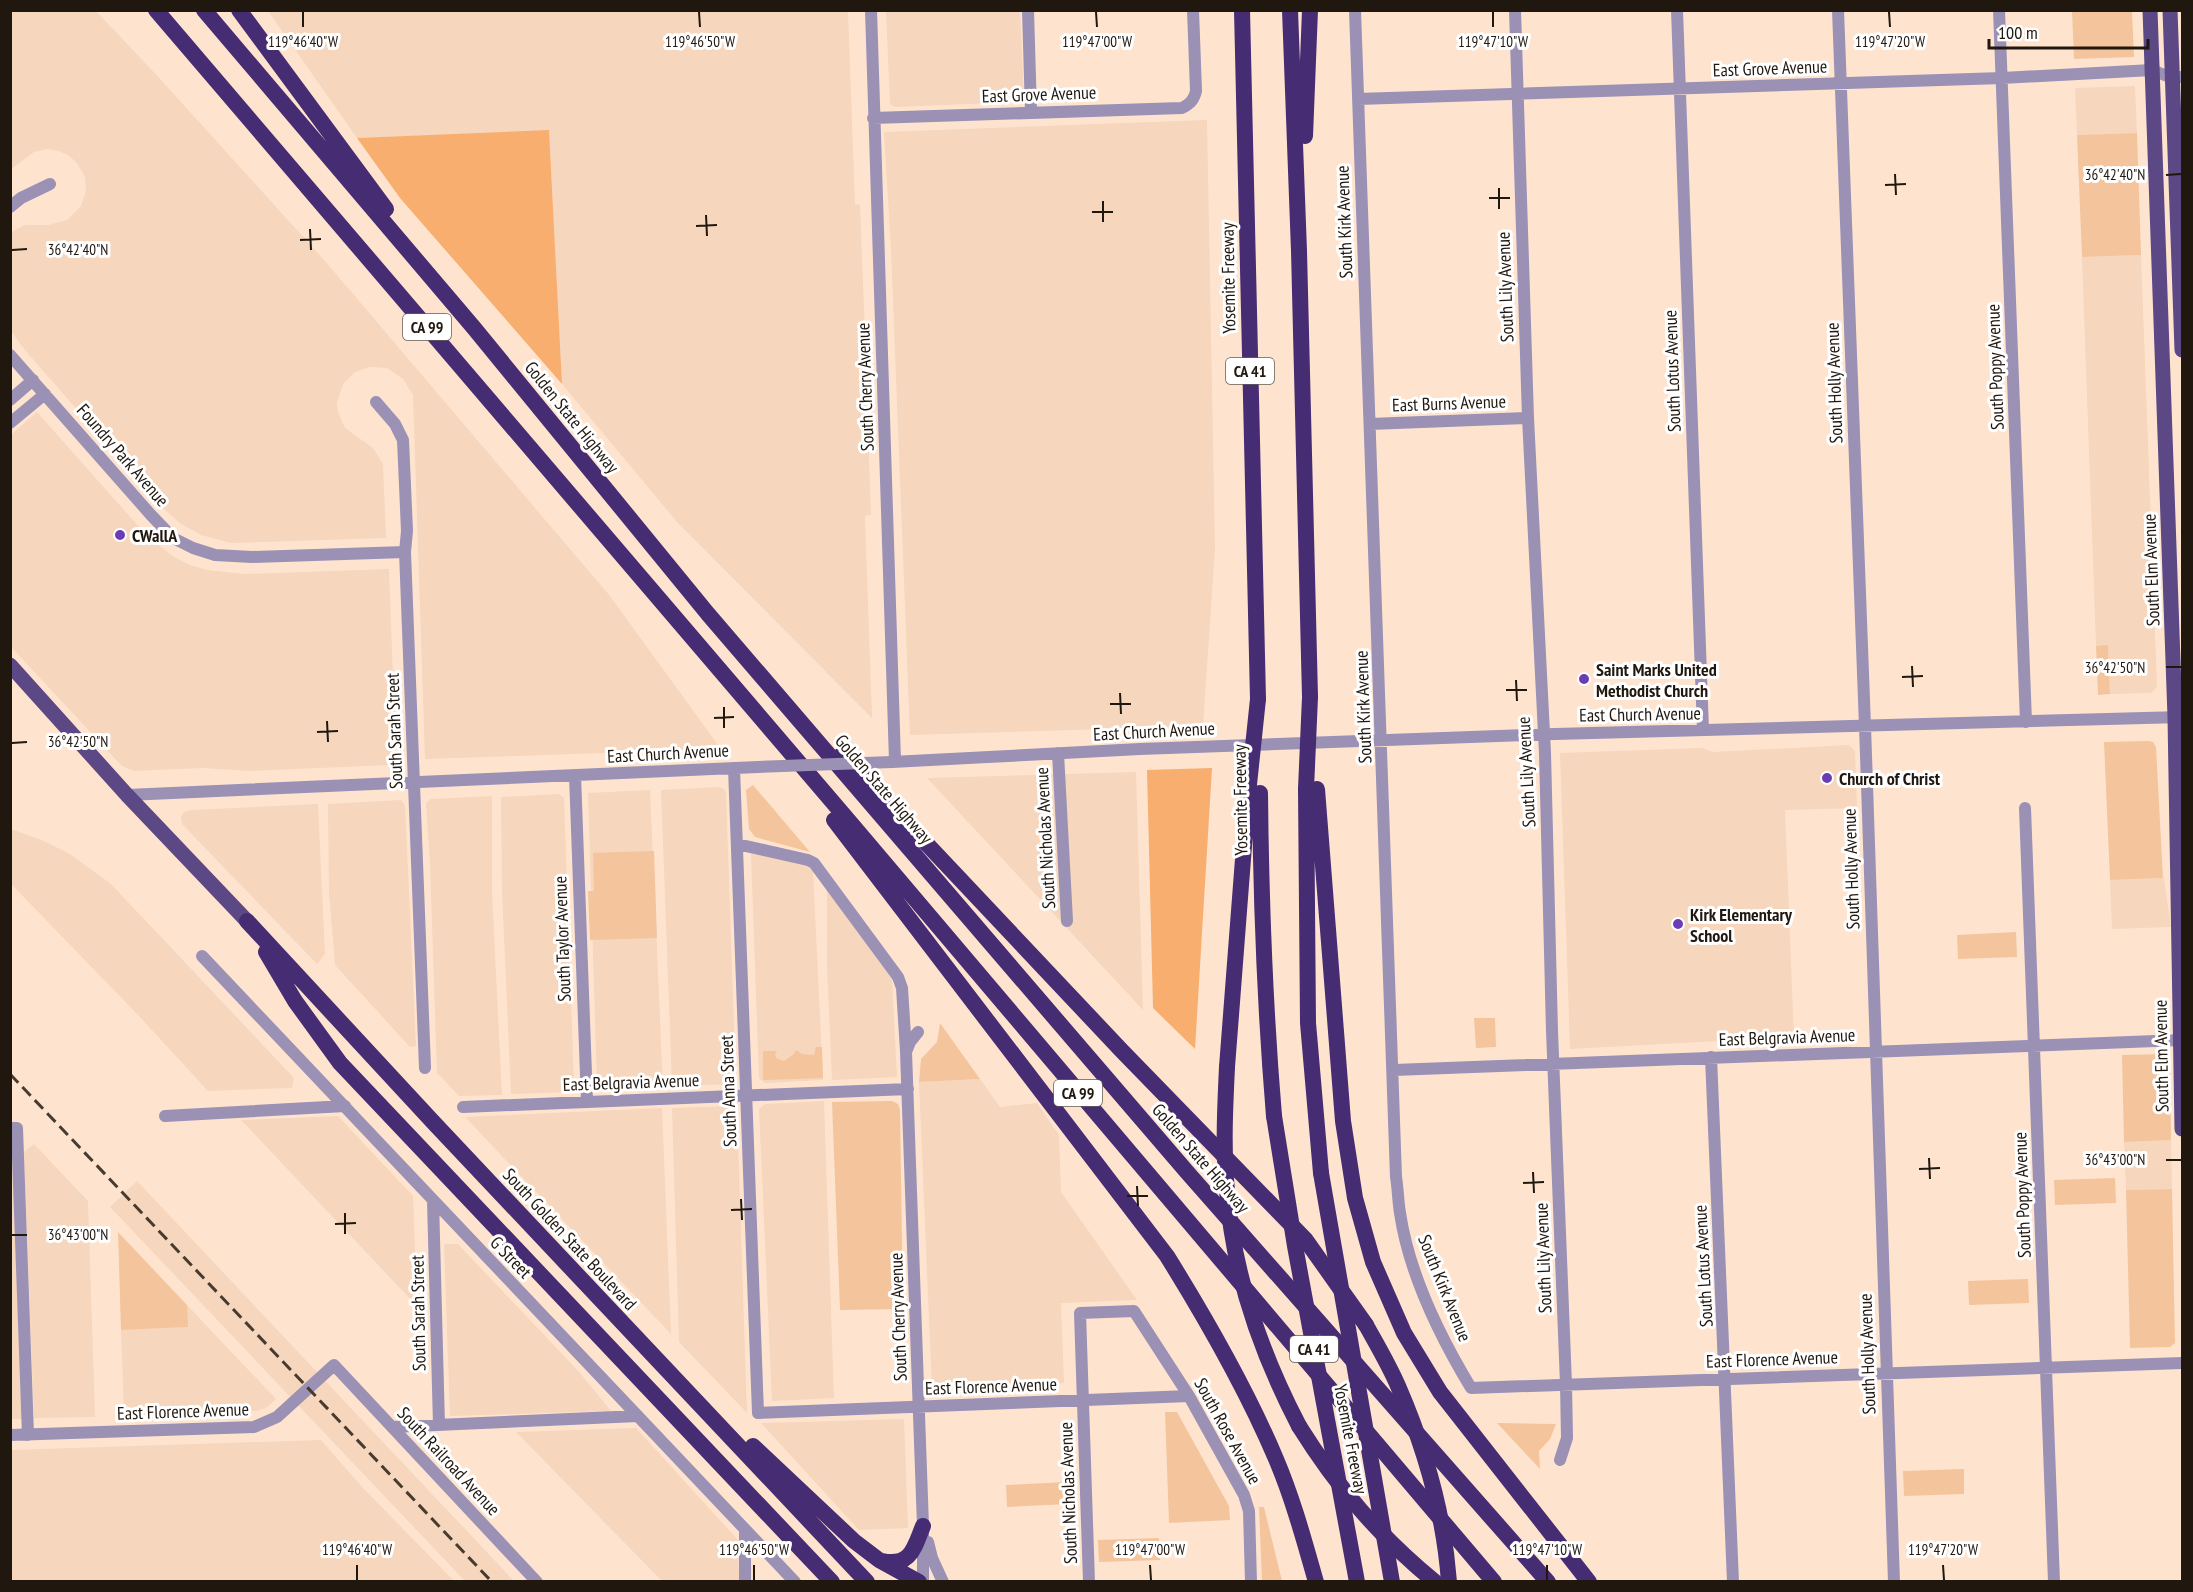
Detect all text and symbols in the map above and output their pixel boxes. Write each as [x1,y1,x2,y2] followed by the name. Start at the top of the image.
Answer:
[1989,12,2148,50] scale bar
[1998,21,2038,44] text: 100 m
[268,32,338,51] text: 119°46'40"W
[665,32,735,51] text: 119°46'50"W
[1062,32,1132,51] text: 119°47'00"W
[1458,32,1528,51] text: 119°47'10"W
[1855,32,1925,51] text: 119°47'20"W
[1712,55,1828,81] street label: East Grove Avenue
[981,81,1097,107] street label: East Grove Avenue
[1331,165,1357,279] street label: South Kirk Avenue
[2085,165,2145,184] text: 36°42'40"N
[1216,222,1240,334] street label: Yosemite Freeway
[1492,231,1518,343] street label: South Lily Avenue
[48,240,108,259] text: 36°42'40"N
[1981,304,2009,430] street label: South Poppy Avenue
[1658,310,1686,432] street label: South Lotus Avenue
[403,314,451,340] road number: CA 99
[851,322,879,452] street label: South Cherry Avenue
[1820,322,1848,444] street label: South Holly Avenue
[520,356,624,478] street label: Golden State Highway
[1226,358,1274,384] road number: CA 41
[1392,390,1506,416] street label: East Burns Avenue
[72,399,174,511] street label: Foundry Park Avenue
[2138,513,2164,627] street label: South Elm Avenue
[132,524,178,547] place label: CWallA
[113,528,127,542] marker: CWallA
[1350,650,1376,764] street label: South Kirk Avenue
[1596,658,1717,702] place label: Saint Marks United Methodist Church
[2085,658,2145,677] text: 36°42'50"N
[1577,672,1591,686] marker: Saint Marks United Methodist Church
[380,673,408,789] street label: South Sarah Street
[1579,701,1701,727] street label: East Church Avenue
[1093,716,1215,746] street label: East Church Avenue
[1512,716,1540,828] street label: South Lily Avenue
[830,730,938,849] street label: Golden State Highway
[48,732,108,751] text: 36°42'50"N
[607,738,729,768] street label: East Church Avenue
[1228,744,1252,856] street label: Yosemite Freeway
[1030,766,1060,910] street label: South Nicholas Avenue
[1839,767,1941,790] place label: Church of Christ
[1820,771,1834,785] marker: Church of Christ
[1837,808,1865,930] street label: South Holly Avenue
[548,876,576,1002] street label: South Taylor Avenue
[1690,903,1793,947] place label: Kirk Elementary School
[1671,917,1685,931] marker: Kirk Elementary School
[2149,1000,2173,1112] street label: South Elm Avenue
[1718,1023,1856,1051] street label: East Belgravia Avenue
[715,1035,741,1147] street label: South Anna Street
[562,1068,700,1096] street label: East Belgravia Avenue
[1054,1080,1102,1106] road number: CA 99
[1147,1099,1255,1218] street label: Golden State Highway
[2008,1132,2036,1258] street label: South Poppy Avenue
[2085,1150,2145,1169] text: 36°43'00"N
[498,1163,642,1315] street label: South Golden State Boulevard
[1530,1202,1556,1314] street label: South Lily Avenue
[1688,1204,1718,1328] street label: South Lotus Avenue
[48,1225,108,1244] text: 36°43'00"N
[485,1231,537,1283] street label: G Street
[1413,1231,1477,1345] street label: South Kirk Avenue
[884,1252,912,1382] street label: South Cherry Avenue
[405,1255,431,1371] street label: South Sarah Street
[1853,1293,1881,1415] street label: South Holly Avenue
[1290,1336,1338,1362] road number: CA 41
[1706,1345,1838,1373] street label: East Florence Avenue
[925,1372,1057,1400] street label: East Florence Avenue
[1189,1374,1267,1488] street label: South Rose Avenue
[1329,1382,1373,1496] street label: Yosemite Freeway
[117,1397,249,1425] street label: East Florence Avenue
[393,1402,505,1520] street label: South Railroad Avenue
[1054,1422,1082,1564] street label: South Nicholas Avenue
[322,1540,392,1559] text: 119°46'40"W
[719,1540,789,1559] text: 119°46'50"W
[1115,1540,1185,1559] text: 119°47'00"W
[1512,1540,1582,1559] text: 119°47'10"W
[1908,1540,1978,1559] text: 119°47'20"W

